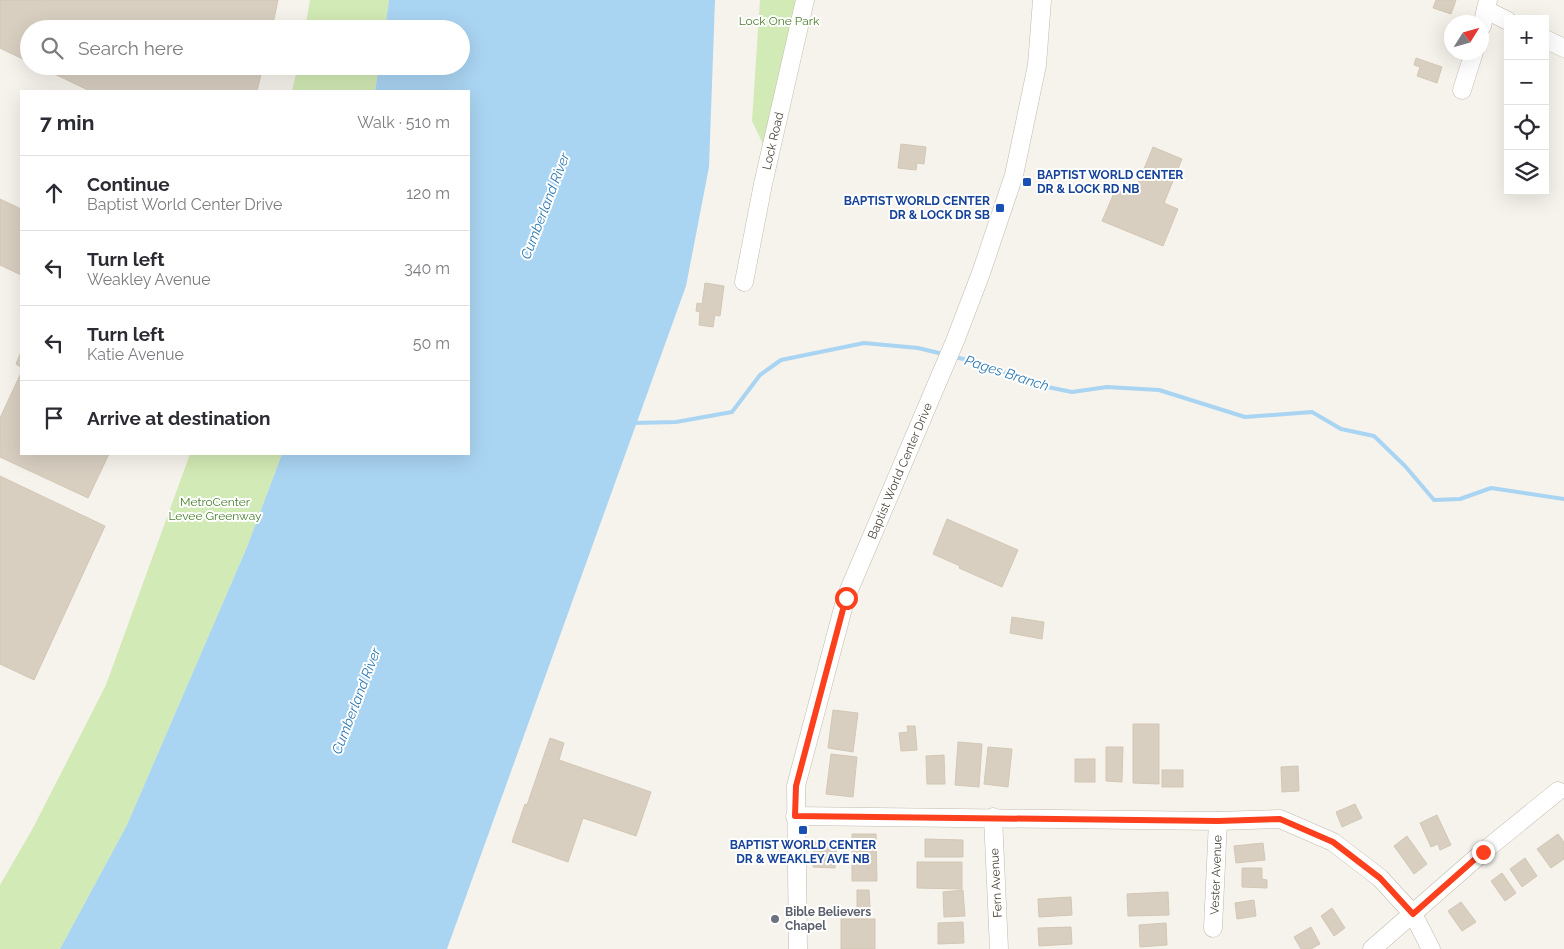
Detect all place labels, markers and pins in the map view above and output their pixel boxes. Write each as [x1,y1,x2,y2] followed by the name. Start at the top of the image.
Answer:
[1037,168,1183,196] place label: BAPTIST WORLD CENTER DR & LOCK RD NB
[1021,176,1033,188] marker: BAPTIST WORLD CENTER DR & LOCK RD NB
[844,194,990,222] place label: BAPTIST WORLD CENTER DR & LOCK DR SB
[994,202,1006,214] marker: BAPTIST WORLD CENTER DR & LOCK DR SB
[797,824,809,836] marker: BAPTIST WORLD CENTER DR & WEAKLEY AVE NB
[730,838,876,866] place label: BAPTIST WORLD CENTER DR & WEAKLEY AVE NB
[785,905,871,933] place label: Bible Believers Chapel
[769,913,781,925] marker: Bible Believers Chapel

